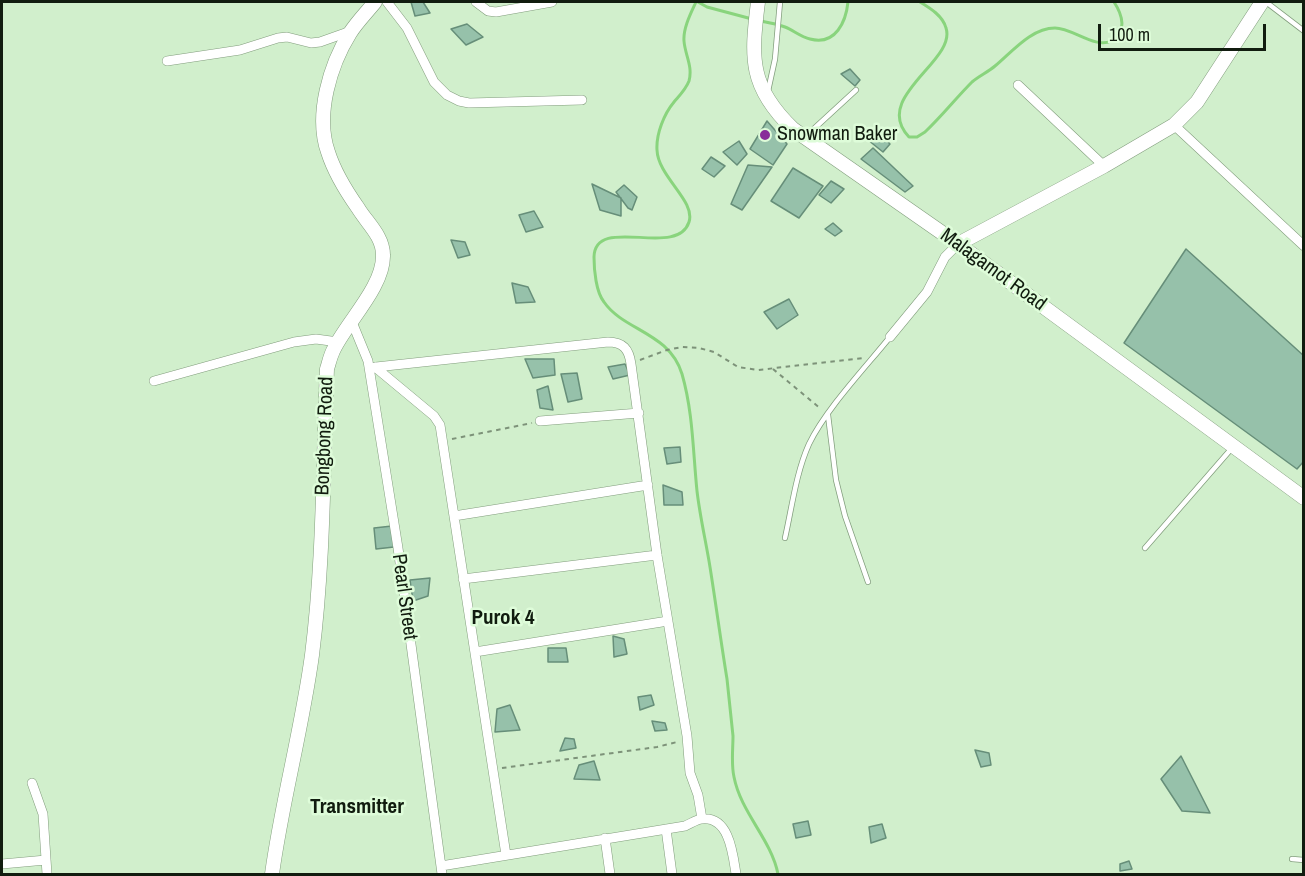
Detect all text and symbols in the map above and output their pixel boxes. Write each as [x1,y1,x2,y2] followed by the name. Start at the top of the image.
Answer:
[1101,12,1269,50] scale bar
[1109,22,1150,47] text: 100 m
[777,123,897,147] place label: Snowman Baker
[758,128,772,142] marker: Snowman Baker
[935,224,1051,316] street label: Malagamot Road
[311,376,339,496] street label: Bongbong Road
[386,552,422,642] street label: Pearl Street
[471,605,535,631] district label: Purok 4
[310,794,404,820] district label: Transmitter

